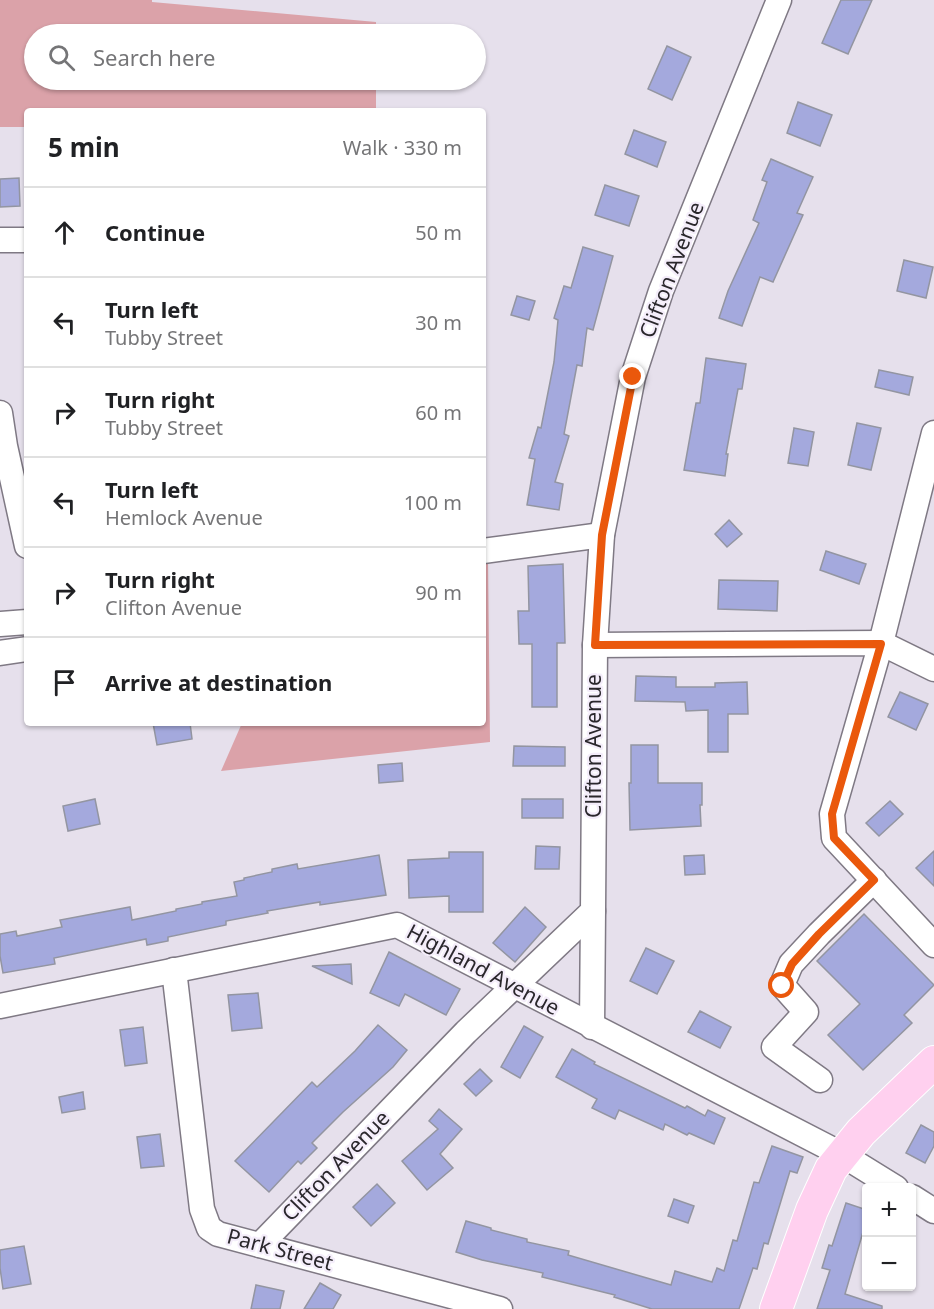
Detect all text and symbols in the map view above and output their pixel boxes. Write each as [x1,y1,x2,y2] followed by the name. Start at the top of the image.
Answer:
[24,24,486,90] search box
[45,41,78,74] icon: search
[93,42,215,72] text: Search here
[48,129,120,165] text: 5 min
[343,134,462,161] text: Walk · 330 m
[632,198,710,342] street label: Clifton Avenue
[48,216,81,249] icon: ahead
[105,217,205,247] text: Continue
[415,219,462,246] text: 50 m
[105,294,199,324] text: Turn left
[48,306,81,339] icon: left
[415,309,462,336] text: 30 m
[105,324,223,351] text: Tubby Street
[619,363,645,389] route end
[105,384,215,414] text: Turn right
[48,396,81,429] icon: right
[415,399,462,426] text: 60 m
[105,414,223,441] text: Tubby Street
[105,474,199,504] text: Turn left
[48,486,81,519] icon: left
[404,489,462,516] text: 100 m
[105,504,263,531] text: Hemlock Avenue
[105,564,215,594] text: Turn right
[48,576,81,609] icon: right
[415,579,462,606] text: 90 m
[105,594,242,621] text: Clifton Avenue
[48,666,81,699] icon: arrive
[105,667,332,697] text: Arrive at destination
[579,674,607,818] street label: Clifton Avenue
[402,917,565,1021] street label: Highland Avenue
[768,972,794,998] route start
[275,1104,395,1227] street label: Clifton Avenue
[862,1183,916,1291] map controls
[862,1183,916,1237] button: +
[224,1221,337,1277] street label: Park Street
[862,1237,916,1291] button: −

